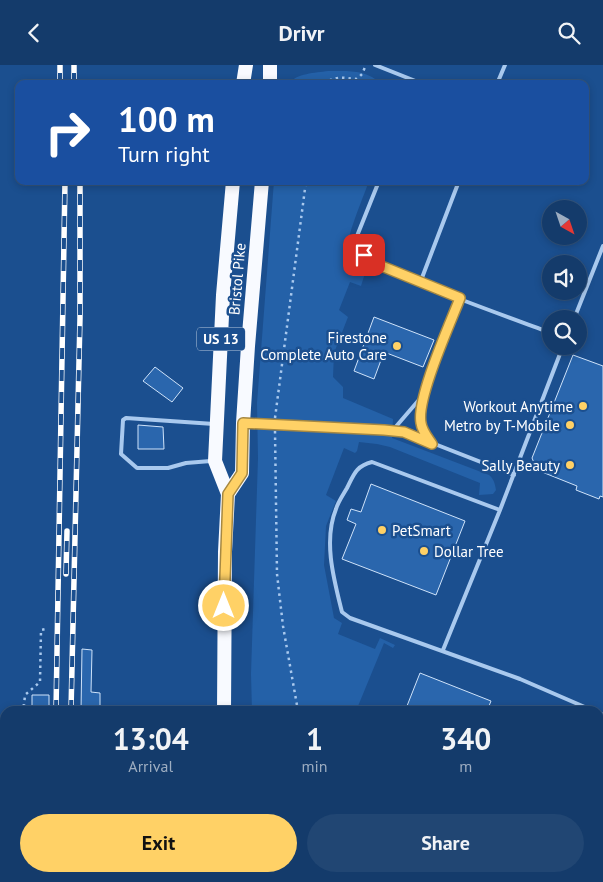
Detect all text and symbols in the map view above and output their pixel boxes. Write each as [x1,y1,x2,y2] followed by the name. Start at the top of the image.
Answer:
[20,19,48,47] icon: back
[278,19,325,47] text: Drivr
[555,19,583,47] icon: search
[118,96,215,142] text: 100 m
[35,100,100,165] icon: right
[118,140,210,168] text: Turn right
[542,200,588,245] north arrow
[542,200,587,355] map controls
[343,234,385,276] pin
[350,241,378,269] icon: arrive
[224,242,250,316] street label: Bristol Pike
[542,255,587,300] button: sound
[542,310,587,355] button: search
[197,327,245,351] road number: US 13
[260,328,387,364] place label: Firestone Complete Auto Care
[391,340,403,352] marker: Firestone Complete Auto Care
[463,397,573,416] place label: Workout Anytime
[577,400,589,412] marker: Workout Anytime
[444,416,560,435] place label: Metro by T-Mobile
[564,419,576,431] marker: Metro by T-Mobile
[481,456,560,475] place label: Sally Beauty
[564,459,576,471] marker: Sally Beauty
[392,521,451,540] place label: PetSmart
[376,524,388,536] marker: PetSmart
[434,542,504,561] place label: Dollar Tree
[418,545,430,557] marker: Dollar Tree
[197,579,249,631] position arrow
[113,719,189,758] text: 13:04
[306,719,323,758] text: 1
[440,719,491,758] text: 340
[128,756,173,776] text: Arrival
[302,756,328,776] text: min
[459,756,472,776] text: m
[20,814,297,872] button: Exit
[307,814,584,872] button: Share

